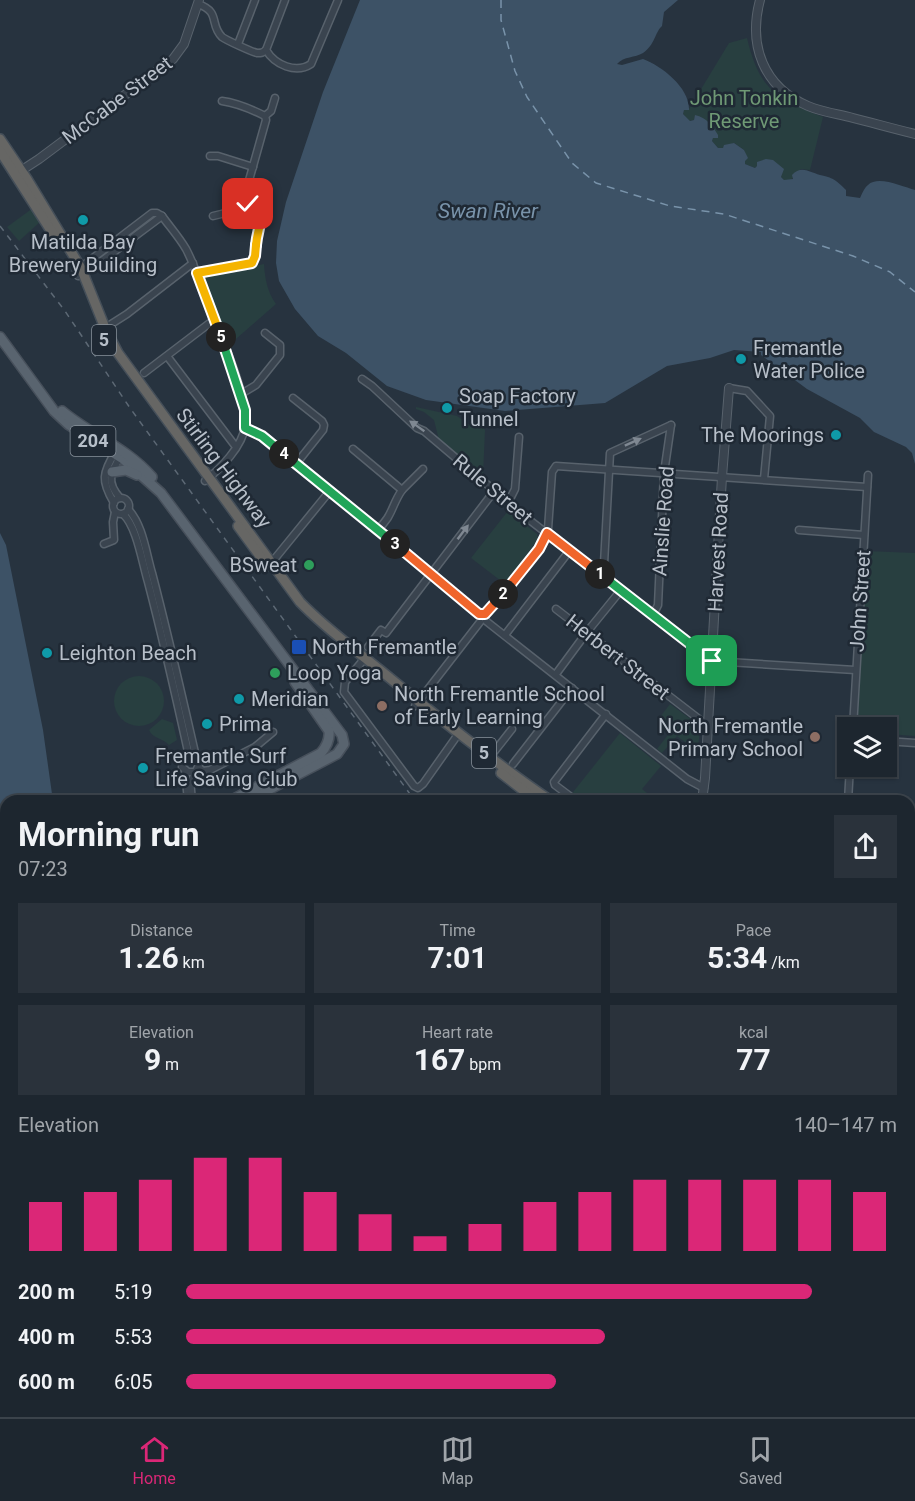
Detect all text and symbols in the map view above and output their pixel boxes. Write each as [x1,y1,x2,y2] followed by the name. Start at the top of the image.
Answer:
[57,51,177,149] street label: McCabe Street
[690,86,798,133] park label: John Tonkin Reserve
[222,178,273,229] pin
[231,187,264,220] icon: check
[438,199,539,223] water label: Swan River
[76,213,90,227] marker: Matilda Bay Brewery Building
[9,230,157,277] place label: Matilda Bay Brewery Building
[206,322,236,352] pin: 5
[92,325,116,355] road number: 5
[216,327,226,346] text: 5
[753,336,865,383] place label: Fremantle Water Police
[734,352,748,366] marker: Fremantle Water Police
[459,384,576,431] place label: Soap Factory Tunnel
[440,401,454,415] marker: Soap Factory Tunnel
[171,403,277,533] street label: Stirling Highway
[409,420,425,432] one-way arrow
[701,423,824,447] place label: The Moorings
[70,426,116,456] road number: 204
[829,428,843,442] marker: The Moorings
[625,438,642,447] one-way arrow
[269,439,299,469] pin: 4
[279,444,289,463] text: 4
[448,449,538,529] street label: Rule Street
[647,465,679,577] street label: Ainslie Road
[703,491,733,613] street label: Harvest Road
[456,524,469,540] one-way arrow
[380,529,410,559] pin: 3
[390,534,400,553] text: 3
[844,549,876,653] street label: John Street
[230,553,297,577] place label: BSweat
[302,558,316,572] marker: BSweat
[585,559,615,589] pin: 1
[595,564,605,583] text: 1
[488,579,518,609] pin: 2
[498,584,508,603] text: 2
[561,609,675,705] street label: Herbert Street
[312,635,457,659] place label: North Fremantle
[686,635,737,686] pin
[290,638,308,656] marker: North Fremantle
[59,641,197,665] place label: Leighton Beach
[695,644,728,677] icon: arrive
[40,646,54,660] marker: Leighton Beach
[287,661,382,685] place label: Loop Yoga
[268,666,282,680] marker: Loop Yoga
[394,682,605,729] place label: North Fremantle School of Early Learning
[251,687,329,711] place label: Meridian
[232,692,246,706] marker: Meridian
[375,699,389,713] marker: North Fremantle School of Early Learning
[219,712,272,736] place label: Prima
[658,714,803,761] place label: North Fremantle Primary School
[200,717,214,731] marker: Prima
[837,717,897,777] map controls
[837,717,897,777] button: layers
[808,730,822,744] marker: North Fremantle Primary School
[472,738,496,768] road number: 5
[155,744,297,791] place label: Fremantle Surf Life Saving Club
[136,761,150,775] marker: Fremantle Surf Life Saving Club
[18,815,199,854] text: Morning run
[834,815,897,878] button: share
[18,857,68,881] text: 07:23
[130,921,193,940] text: Distance
[440,921,475,940] text: Time
[736,921,771,940] text: Pace
[118,940,179,975] text: 1.26
[427,940,488,975] text: 7:01
[707,940,767,975] text: 5:34
[179,953,205,972] text: km
[767,953,800,972] text: /km
[129,1023,194,1042] text: Elevation
[422,1023,493,1042] text: Heart rate
[739,1023,768,1042] text: kcal
[144,1042,161,1077] text: 9
[414,1042,465,1077] text: 167
[736,1042,771,1077] text: 77
[161,1055,179,1074] text: m
[465,1055,501,1074] text: bpm
[18,1113,99,1137] text: Elevation
[794,1113,897,1137] text: 140–147 m
[18,1280,75,1304] text: 200 m
[114,1280,153,1304] text: 5:19
[18,1325,75,1349] text: 400 m
[114,1325,153,1349] text: 5:53
[18,1370,75,1394] text: 600 m
[114,1370,153,1394] text: 6:05
[133,1433,176,1488] tab: Home
[441,1433,474,1488] tab: Map
[739,1433,782,1488] tab: Saved

